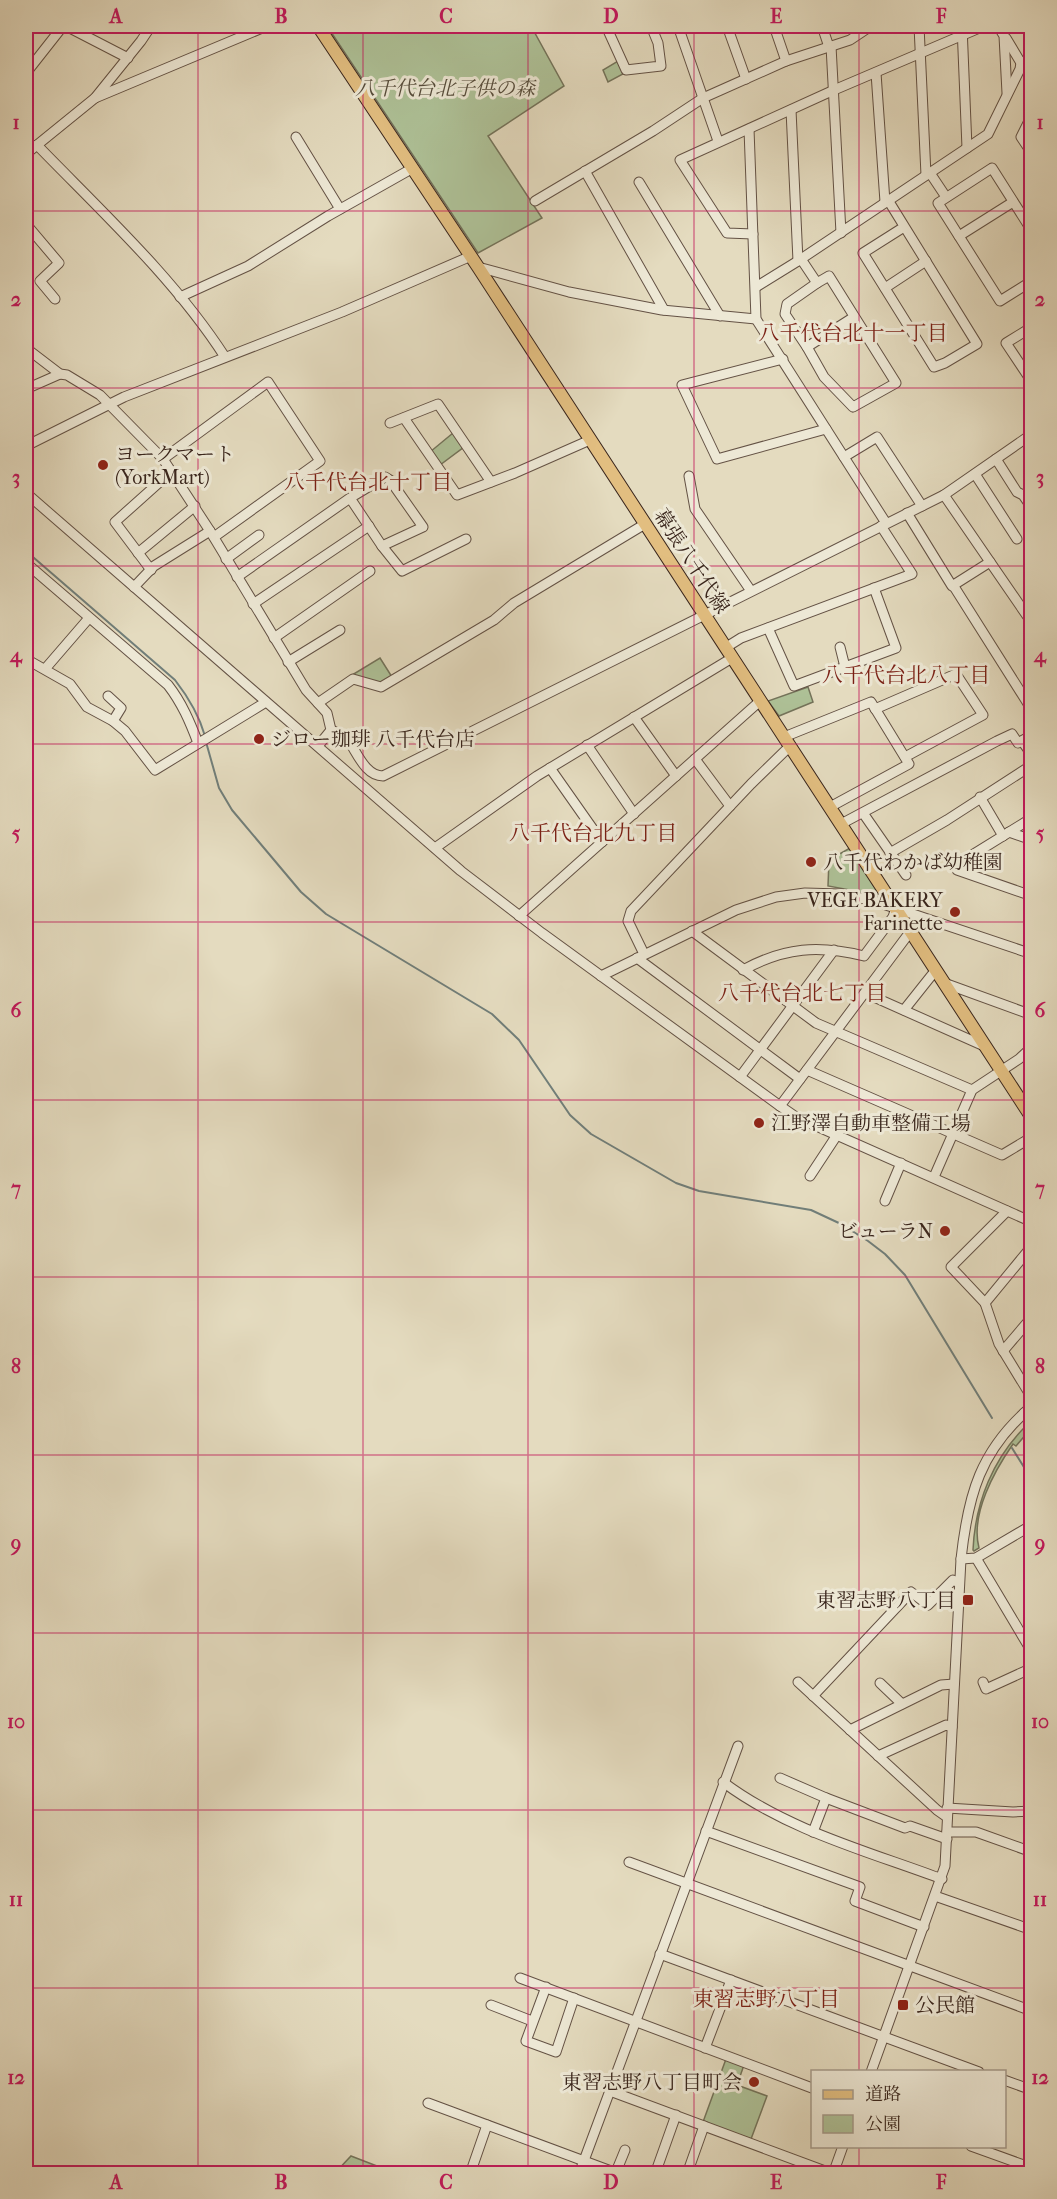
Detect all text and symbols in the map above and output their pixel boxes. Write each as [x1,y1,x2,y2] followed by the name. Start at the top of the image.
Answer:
[108,5,124,28] text: A
[274,5,288,28] text: B
[439,5,453,28] text: C
[603,5,619,28] text: D
[770,5,782,28] text: E
[935,5,947,28] text: F
[355,77,537,100] park label: 八千代台北子供の森
[12,111,20,134] text: 1
[1036,111,1044,134] text: 1
[11,288,21,311] text: 2
[1035,288,1045,311] text: 2
[759,321,948,345] district label: 八千代台北十一丁目
[115,443,235,489] place label: ヨークマート (YorkMart)
[96,458,110,472] marker: ヨークマート (YorkMart)
[12,466,20,489] text: 3
[1036,466,1044,489] text: 3
[284,470,452,494] district label: 八千代台北十丁目
[649,505,734,618] street label: 幕張八千代線
[9,644,23,668] text: 4
[1033,644,1047,668] text: 4
[822,663,990,687] district label: 八千代台北八丁目
[271,728,475,751] place label: ジロー珈琲 八千代台店
[252,732,266,746] marker: ジロー珈琲 八千代台店
[509,821,677,845] district label: 八千代台北九丁目
[12,822,21,845] text: 5
[1036,822,1045,845] text: 5
[823,851,1003,874] place label: 八千代わかば幼稚園
[804,855,818,869] marker: 八千代わかば幼稚園
[806,889,944,935] place label: VEGE BAKERY Farinette
[948,905,962,919] marker: VEGE BAKERY Farinette
[718,981,886,1005] district label: 八千代台北七丁目
[11,999,23,1022] text: 6
[1035,999,1047,1022] text: 6
[771,1112,971,1135] place label: 江野澤自動車整備工場
[752,1116,766,1130] marker: 江野澤自動車整備工場
[10,1177,21,1200] text: 7
[1034,1177,1045,1200] text: 7
[838,1220,933,1243] place label: ビューラN
[938,1224,952,1238] marker: ビューラN
[11,1355,21,1378] text: 8
[1035,1355,1045,1378] text: 8
[10,1533,21,1556] text: 9
[1034,1533,1045,1556] text: 9
[816,1589,956,1612] place label: 東習志野八丁目
[961,1593,975,1607] marker: 東習志野八丁目
[7,1710,25,1733] text: 10
[1031,1710,1049,1733] text: 10
[9,1888,23,1911] text: 11
[1033,1888,1047,1911] text: 11
[693,1987,840,2011] district label: 東習志野八丁目
[915,1994,975,2017] place label: 公民館
[896,1998,910,2012] marker: 公民館
[7,2066,25,2089] text: 12
[1031,2066,1049,2089] text: 12
[811,2070,1006,2148] legend
[562,2071,742,2094] place label: 東習志野八丁目町会
[747,2075,761,2089] marker: 東習志野八丁目町会
[865,2084,901,2105] text: 道路
[865,2114,901,2135] text: 公園
[108,2171,124,2194] text: A
[274,2171,288,2194] text: B
[439,2171,453,2194] text: C
[603,2171,619,2194] text: D
[770,2171,782,2194] text: E
[935,2171,947,2194] text: F

